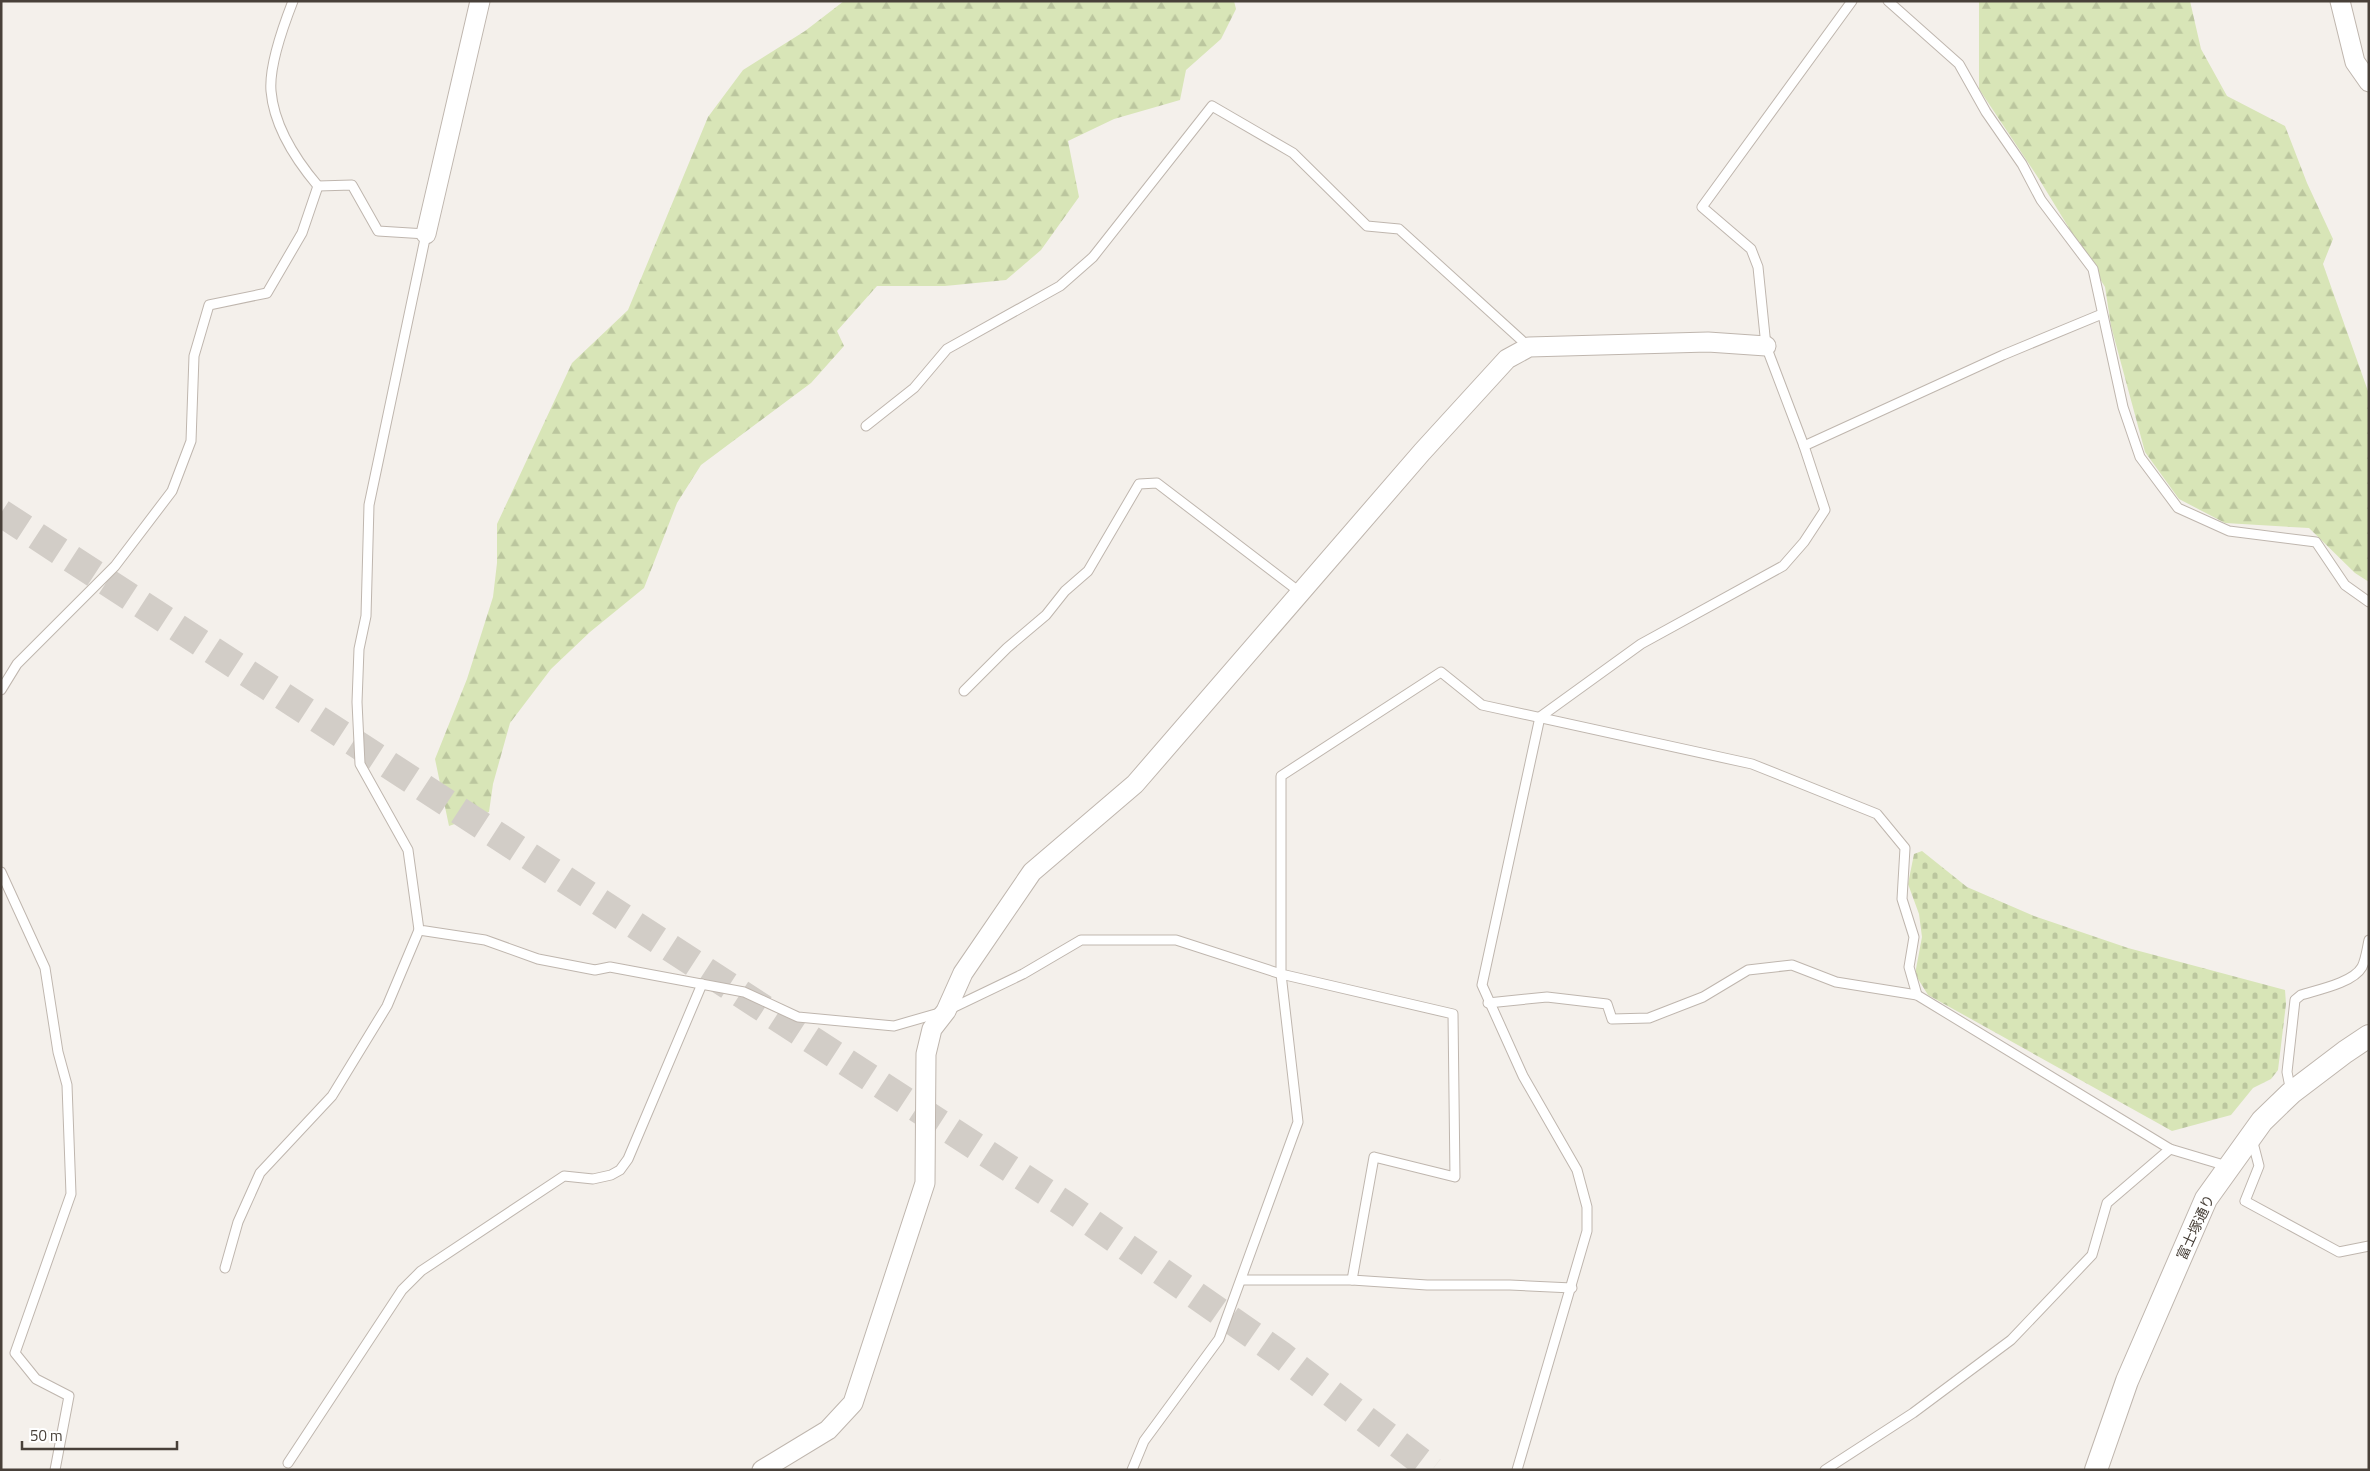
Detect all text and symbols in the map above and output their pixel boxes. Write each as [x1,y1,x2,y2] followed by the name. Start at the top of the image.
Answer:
[2171,1191,2219,1263] street label: 富士塚通り
[22,1418,178,1450] scale bar
[30,1424,63,1447] text: 50 m

